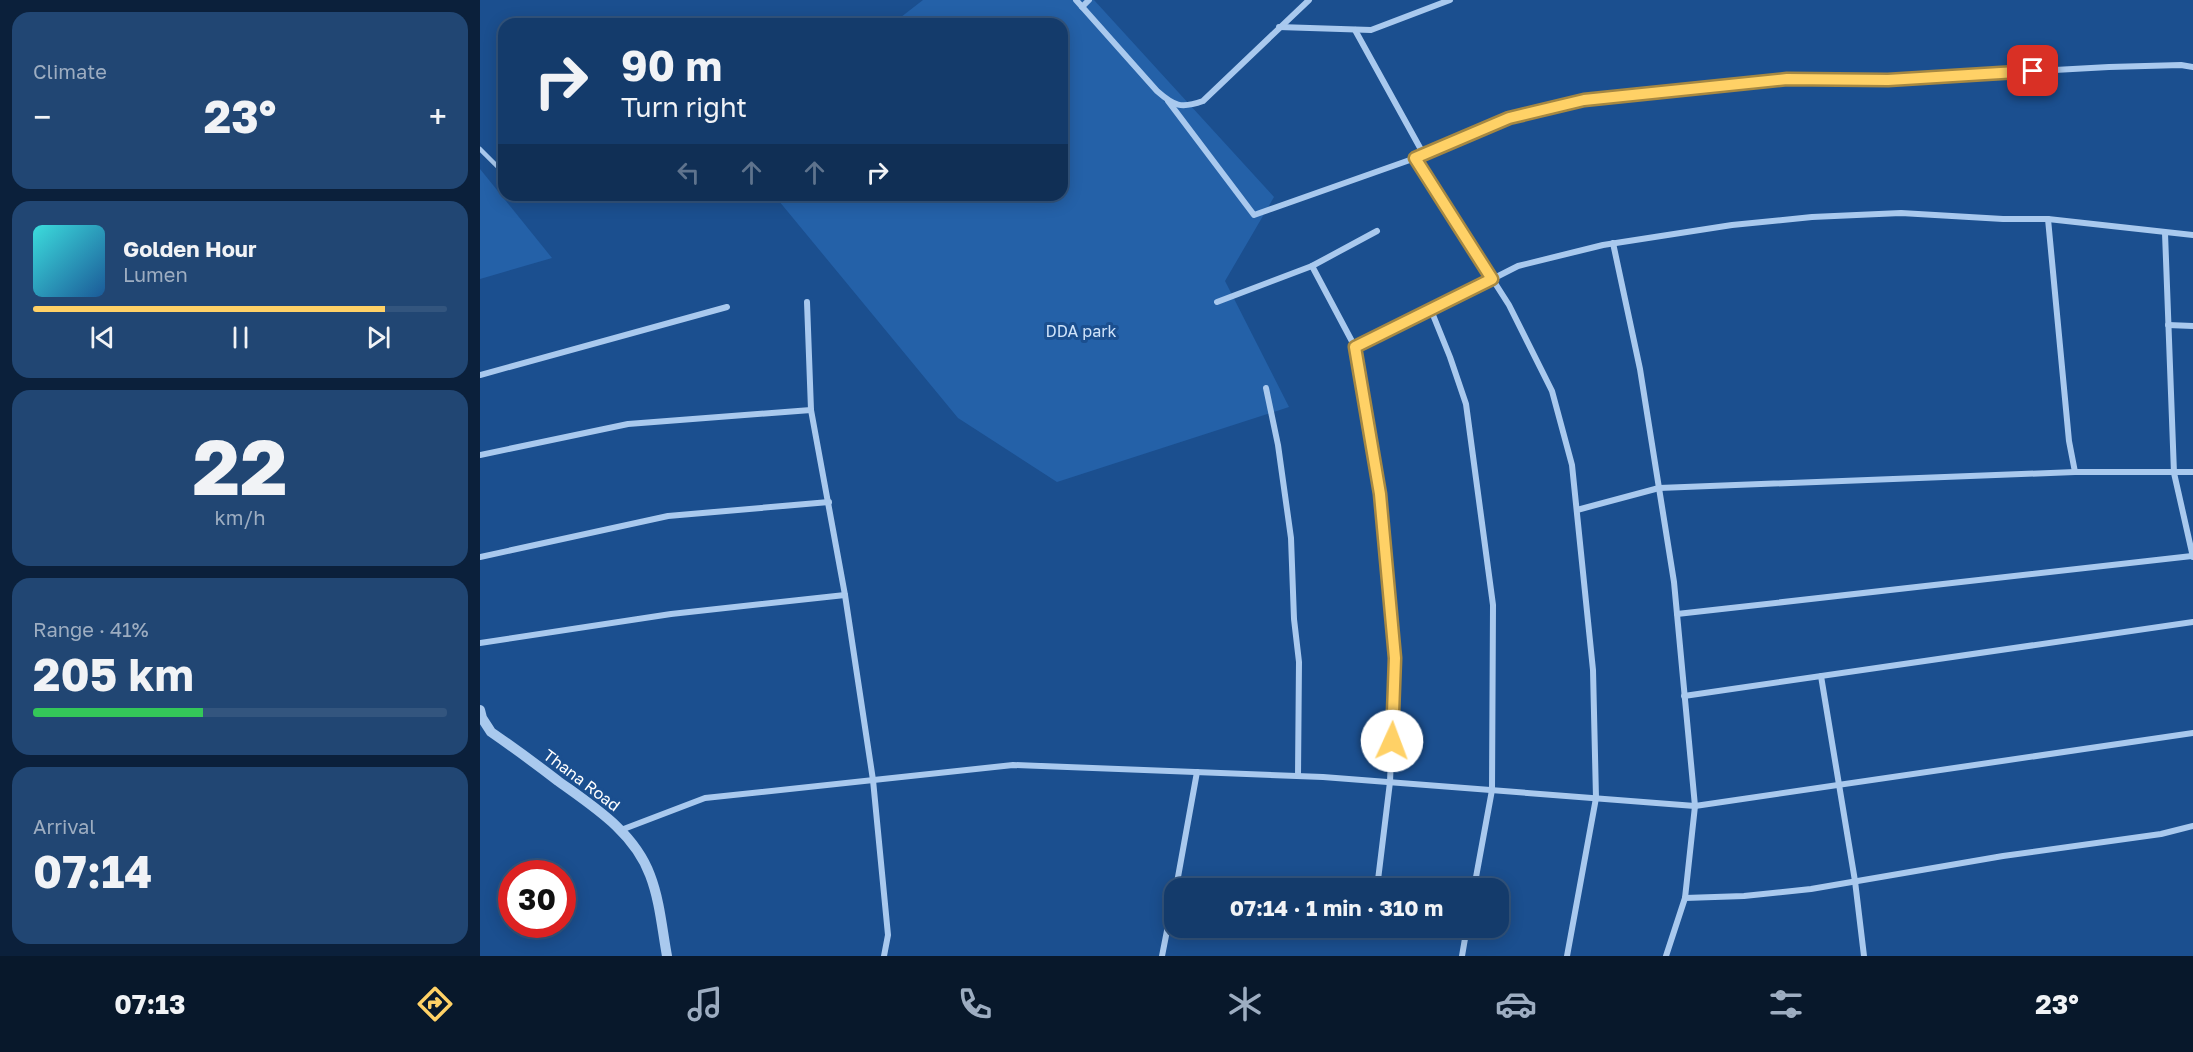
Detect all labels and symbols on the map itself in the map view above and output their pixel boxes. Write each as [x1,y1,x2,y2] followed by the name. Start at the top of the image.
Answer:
[2007,45,2058,96] pin
[1046,321,1116,341] park label: DDA park
[1360,709,1424,773] position arrow
[540,745,624,815] street label: Thana Road
[498,860,576,938] speed limit sign: 30

